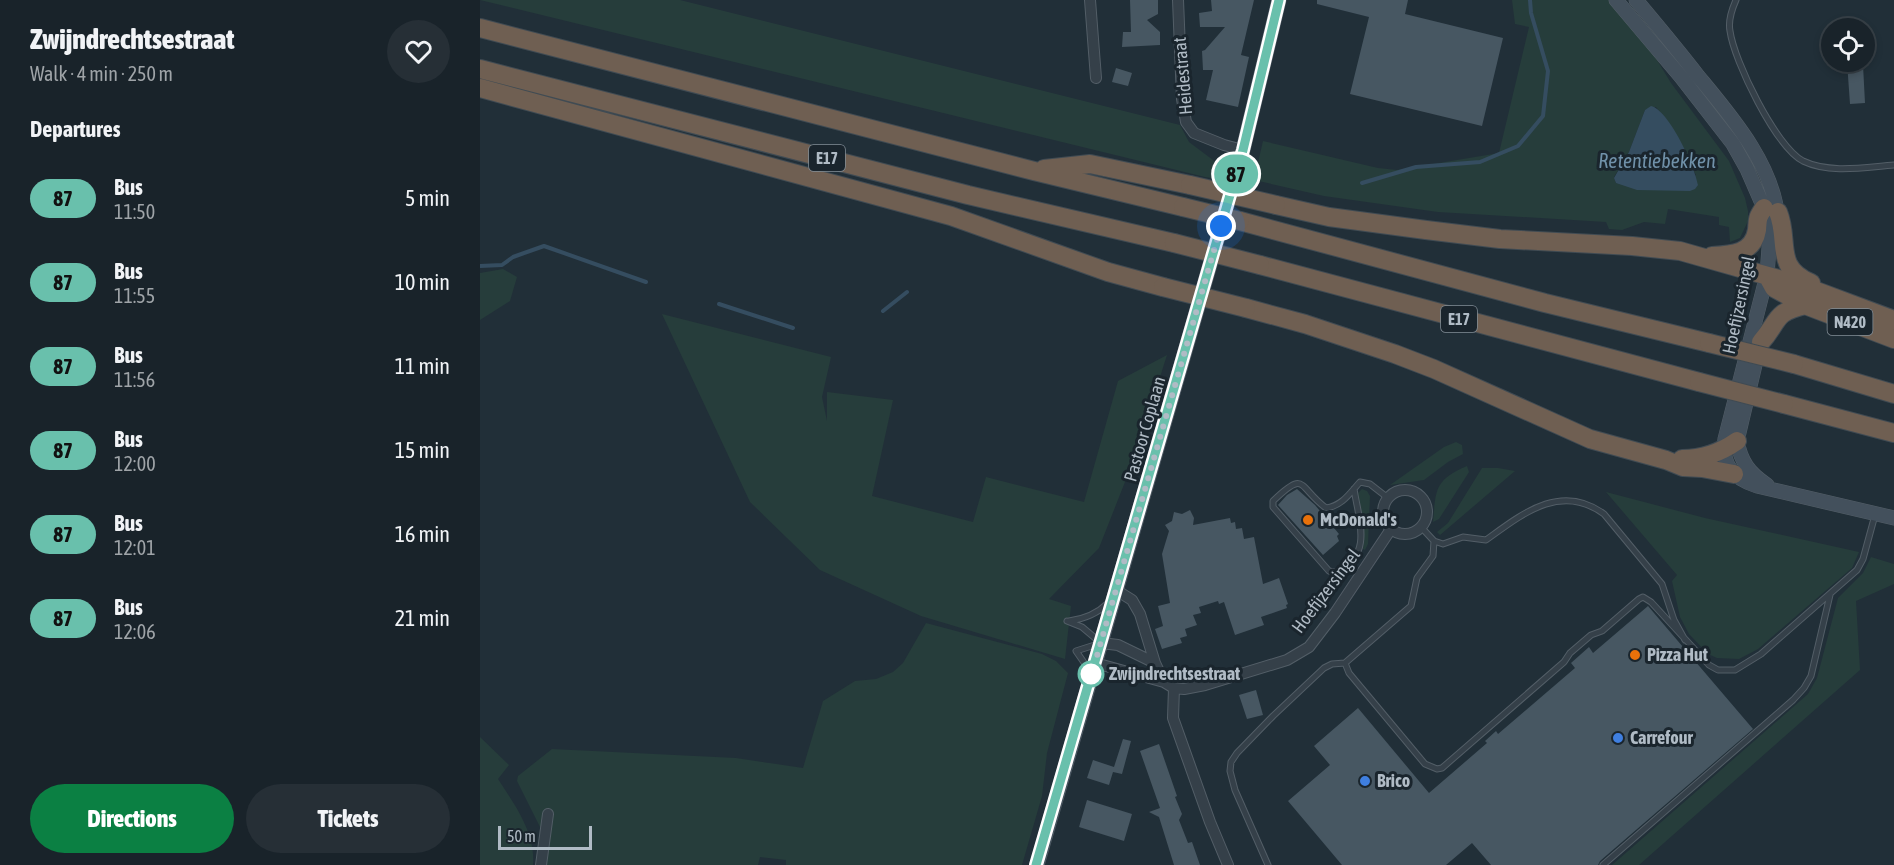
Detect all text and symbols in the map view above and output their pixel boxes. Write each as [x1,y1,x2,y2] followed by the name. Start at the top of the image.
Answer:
[1821,18,1875,72] map controls
[1821,18,1875,72] button: locate
[387,20,450,83] button: heart
[30,23,234,55] text: Zwijndrechtsestraat
[1169,36,1196,116] street label: Heidestraat
[30,62,173,85] text: Walk · 4 min · 250 m
[30,116,120,142] text: Departures
[809,145,845,171] road number: E17
[1598,149,1716,172] water label: Retentiebekken
[1209,154,1263,194] line badge: 87
[1226,162,1246,186] text: 87
[114,174,143,200] text: Bus
[405,185,450,211] text: 5 min
[53,186,73,210] text: 87
[114,200,155,223] text: 11:50
[1206,211,1236,241] your location
[1718,254,1759,356] street label: Hoefijzersingel
[114,258,143,284] text: Bus
[395,269,450,295] text: 10 min
[53,270,73,294] text: 87
[114,284,155,307] text: 11:55
[1441,306,1477,332] road number: E17
[1828,309,1872,335] road number: N420
[114,342,143,368] text: Bus
[395,353,450,379] text: 11 min
[53,354,73,378] text: 87
[114,368,155,391] text: 11:56
[1120,374,1170,484] street label: Pastoor Coplaan
[114,426,143,452] text: Bus
[395,437,450,463] text: 15 min
[53,438,73,462] text: 87
[114,452,156,475] text: 12:00
[1320,509,1397,530] place label: McDonald's
[114,510,143,536] text: Bus
[1301,513,1315,527] marker: McDonald's
[395,521,450,547] text: 16 min
[53,522,73,546] text: 87
[114,536,156,559] text: 12:01
[1287,544,1364,637] street label: Hoefijzersingel
[114,594,143,620] text: Bus
[395,605,450,631] text: 21 min
[53,606,73,630] text: 87
[114,620,156,643] text: 12:06
[1647,644,1709,665] place label: Pizza Hut
[1628,648,1642,662] marker: Pizza Hut
[1078,661,1104,687] marker: Zwijndrechtsestraat
[1109,663,1241,684] place label: Zwijndrechtsestraat
[1630,727,1693,748] place label: Carrefour
[1611,731,1625,745] marker: Carrefour
[1377,770,1410,791] place label: Brico
[1358,774,1372,788] marker: Brico
[30,784,234,853] button: Directions
[246,784,450,853] button: Tickets
[498,823,592,850] scale bar
[507,827,536,845] text: 50 m

